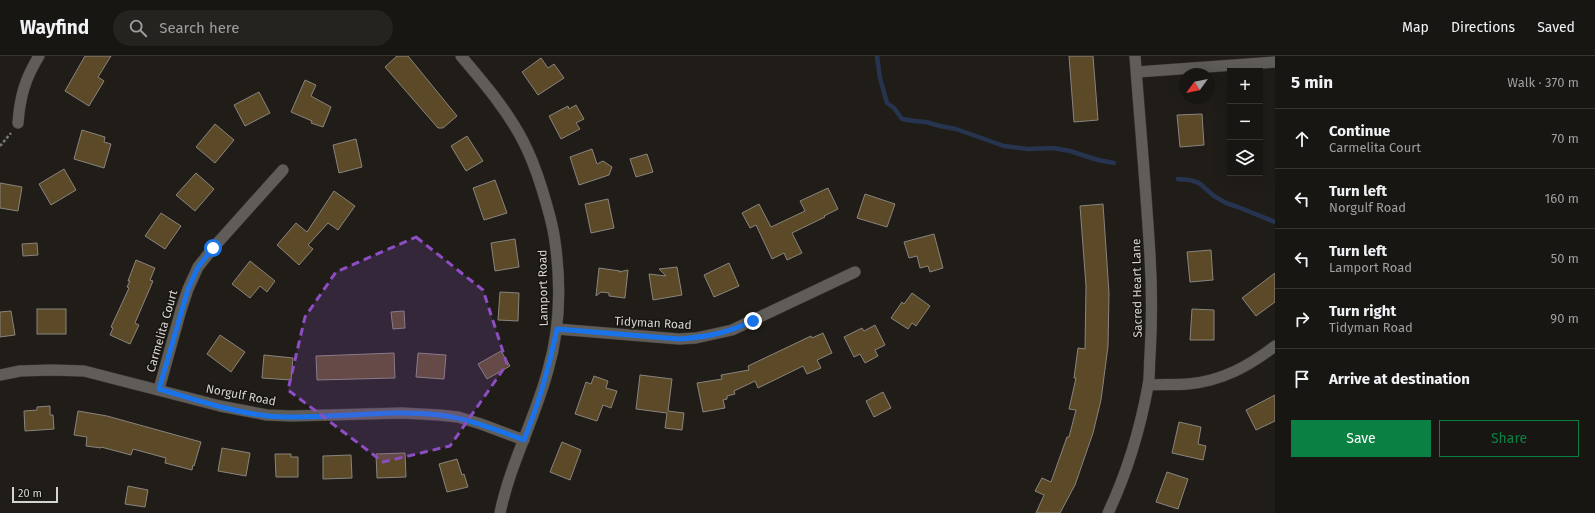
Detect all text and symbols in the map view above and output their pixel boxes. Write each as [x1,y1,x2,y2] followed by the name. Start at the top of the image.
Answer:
[113,10,393,46] search box
[20,16,89,39] text: Wayfind
[127,17,149,39] icon: search
[159,19,239,37] text: Search here
[1402,19,1429,36] text: Map
[1451,19,1515,36] text: Directions
[1537,19,1575,36] text: Saved
[1179,68,1215,104] north arrow
[1227,68,1263,176] map controls
[1227,68,1263,104] button: +
[1291,72,1333,93] text: 5 min
[1507,75,1579,90] text: Walk · 370 m
[1227,104,1263,140] button: −
[1329,122,1390,140] text: Continue
[1291,128,1313,150] icon: ahead
[1552,131,1579,146] text: 70 m
[1227,140,1263,176] button: layers
[1329,140,1421,155] text: Carmelita Court
[1329,182,1387,200] text: Turn left
[1291,188,1313,210] icon: left
[1545,191,1579,206] text: 160 m
[1329,200,1406,215] text: Norgulf Road
[1129,238,1145,338] street label: Sacred Heart Lane
[204,239,222,257] route start
[1329,242,1387,260] text: Turn left
[1291,248,1313,270] icon: left
[535,250,551,326] street label: Lamport Road
[1551,251,1579,266] text: 50 m
[1329,260,1412,275] text: Lamport Road
[144,288,181,374] street label: Carmelita Court
[1329,302,1396,320] text: Turn right
[1291,308,1313,330] icon: right
[1550,311,1579,326] text: 90 m
[744,312,762,330] route end
[614,314,692,332] street label: Tidyman Road
[1329,320,1413,335] text: Tidyman Road
[1291,368,1313,390] icon: arrive
[1329,370,1470,388] text: Arrive at destination
[205,381,277,409] street label: Norgulf Road
[1291,420,1431,457] button: Save
[1439,420,1579,457] button: Share
[12,485,58,504] scale bar
[18,487,42,500] text: 20 m

